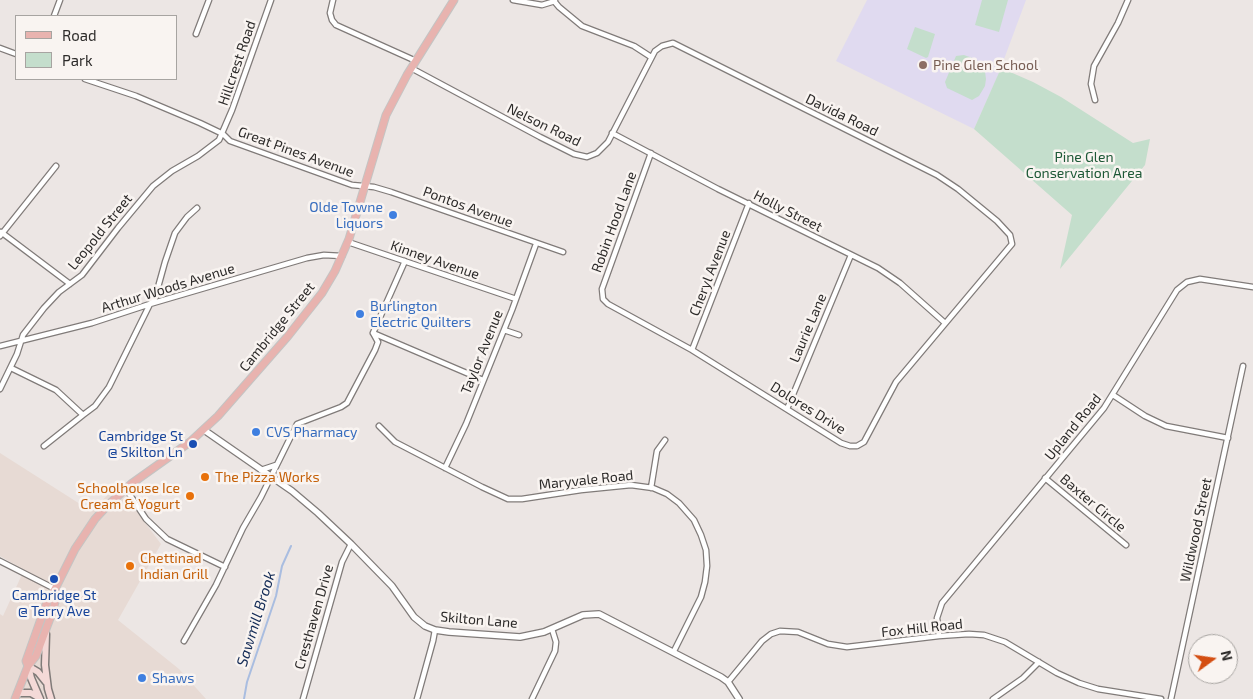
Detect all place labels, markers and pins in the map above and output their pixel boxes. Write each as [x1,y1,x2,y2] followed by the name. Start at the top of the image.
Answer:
[933,57,1038,73] place label: Pine Glen School
[917,59,929,71] marker: Pine Glen School
[309,199,383,232] place label: Olde Towne Liquors
[387,209,399,221] marker: Olde Towne Liquors
[370,298,471,331] place label: Burlington Electric Quilters
[354,308,366,320] marker: Burlington Electric Quilters
[266,424,357,440] place label: CVS Pharmacy
[250,426,262,438] marker: CVS Pharmacy
[98,428,183,461] place label: Cambridge St @ Skilton Ln
[187,438,199,450] marker: Cambridge St @ Skilton Ln
[215,469,320,485] place label: The Pizza Works
[199,471,211,483] marker: The Pizza Works
[77,480,180,512] place label: Schoolhouse Ice Cream & Yogurt
[184,490,196,502] marker: Schoolhouse Ice Cream & Yogurt
[140,550,208,582] place label: Chettinad Indian Grill
[124,560,136,572] marker: Chettinad Indian Grill
[48,573,60,585] marker: Cambridge St @ Terry Ave
[12,587,96,620] place label: Cambridge St @ Terry Ave
[152,670,194,686] place label: Shaws
[136,672,148,684] marker: Shaws

